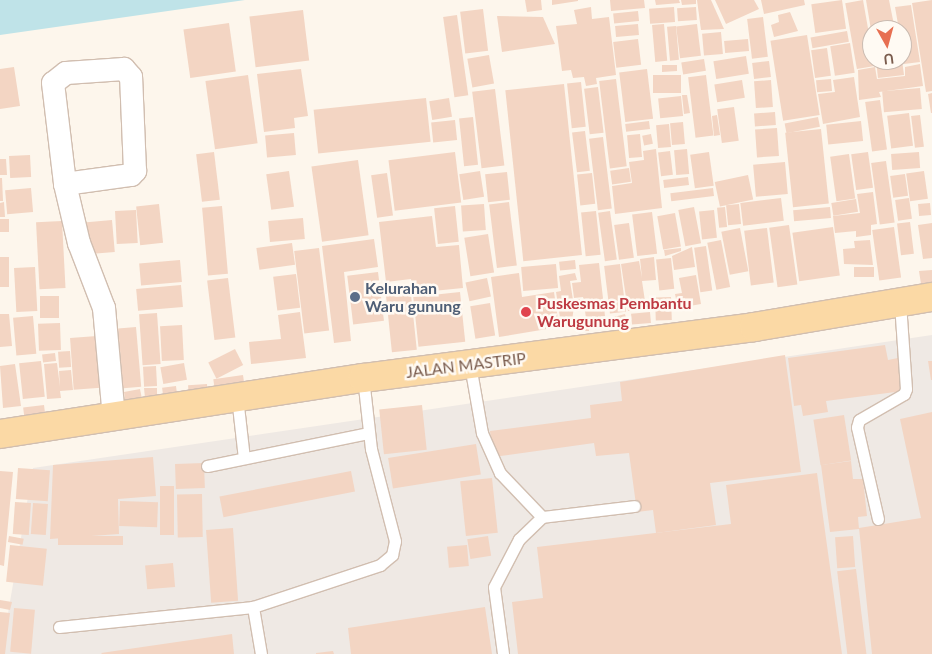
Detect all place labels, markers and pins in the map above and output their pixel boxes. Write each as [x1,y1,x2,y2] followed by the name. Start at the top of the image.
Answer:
[365,278,461,316] place label: Kelurahan Waru gunung
[349,291,361,303] marker: Kelurahan Waru gunung
[537,293,692,331] place label: Puskesmas Pembantu Warugunung
[519,305,533,319] marker: Puskesmas Pembantu Warugunung

